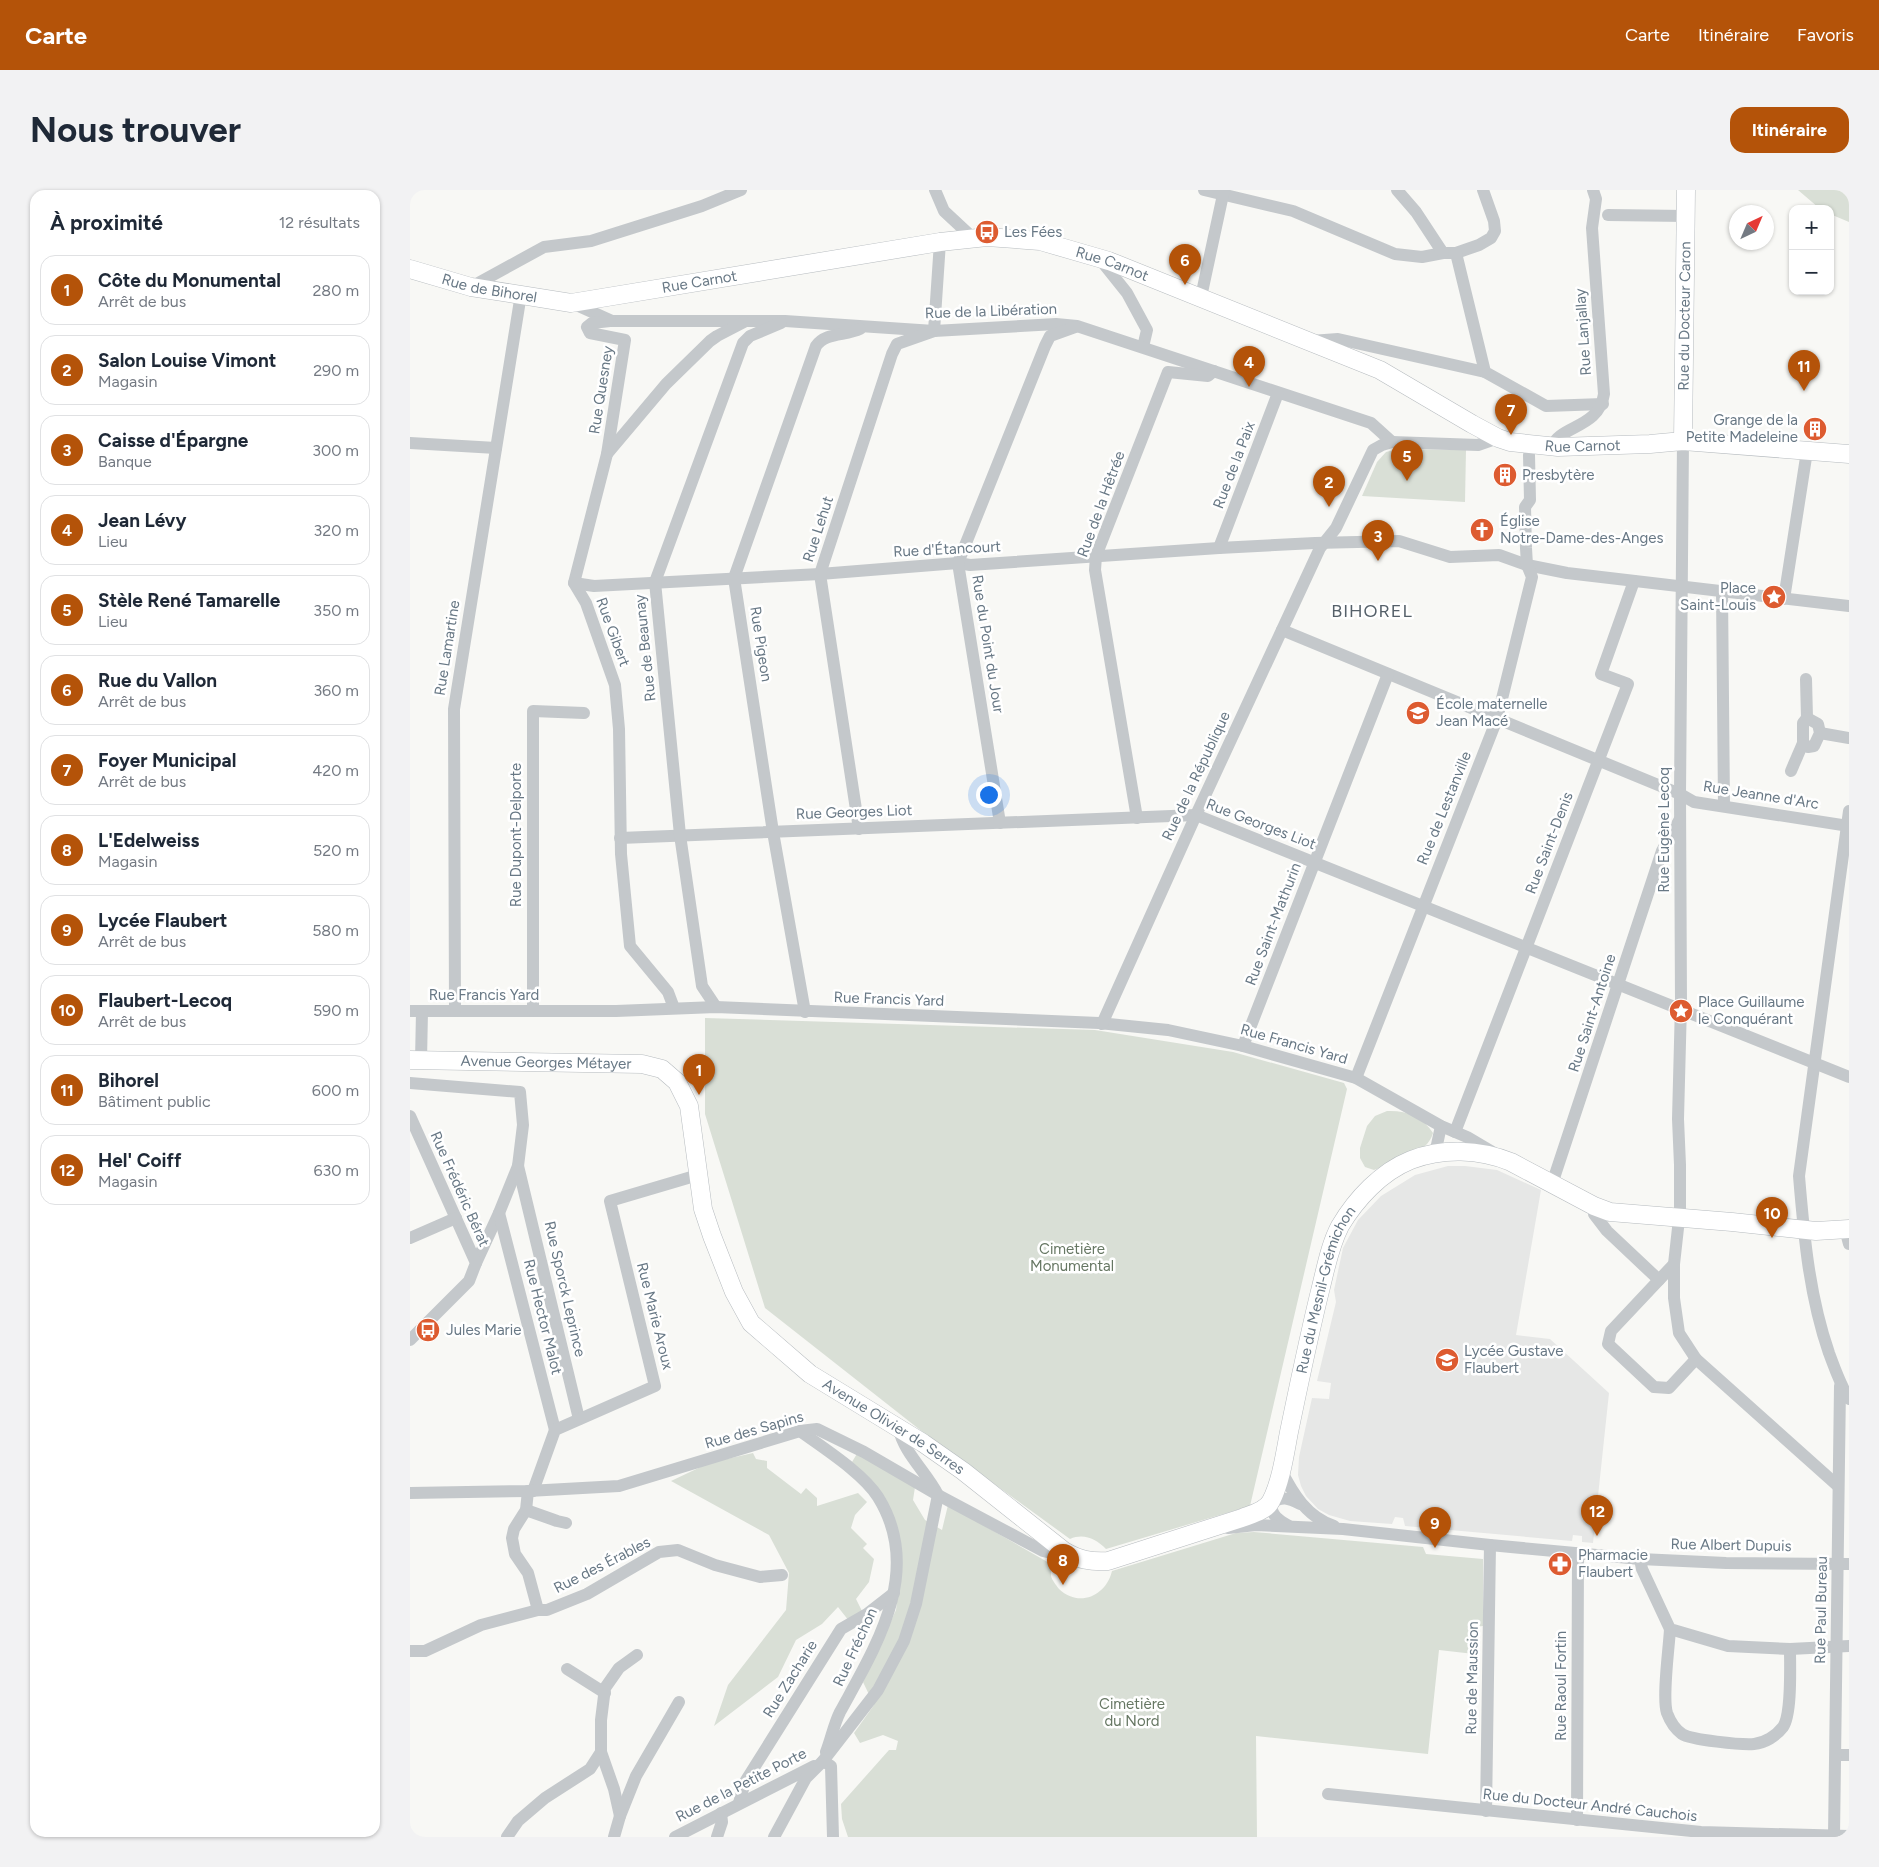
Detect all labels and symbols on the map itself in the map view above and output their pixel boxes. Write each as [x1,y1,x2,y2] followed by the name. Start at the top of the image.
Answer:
[1729,205,1774,250] north arrow
[974,219,1000,245] bus stop icon: Les Fées
[1004,223,1062,241] place label: Les Fées
[1675,241,1694,391] street label: Rue du Docteur Caron
[1074,243,1152,285] street label: Rue Carnot
[1169,244,1201,285] pin: 6
[660,267,739,297] street label: Rue Carnot
[440,270,538,306] street label: Rue de Bihorel
[1571,288,1595,376] street label: Rue Lanjallay
[925,300,1057,322] street label: Rue de la Libération
[585,344,617,435] street label: Rue Quesney
[1233,346,1265,387] pin: 4
[1788,350,1820,391] pin: 11
[1495,394,1527,435] pin: 7
[1686,411,1798,446] place label: Grange de la Petite Madeleine
[1802,416,1828,442] building icon: Grange de la Petite Madeleine
[1209,419,1259,511] street label: Rue de la Paix
[1544,436,1621,456] street label: Rue Carnot
[1391,440,1423,481] pin: 5
[1073,448,1129,560] street label: Rue de la Hêtrée
[1492,462,1518,488] building icon: Presbytère
[1313,466,1345,507] pin: 2
[1522,466,1594,484] place label: Presbytère
[799,494,837,564] street label: Rue Lehut
[1500,512,1663,547] place label: Église Notre-Dame-des-Anges
[1469,517,1495,543] church icon: Église Notre-Dame-des-Anges
[1362,520,1394,561] pin: 3
[893,537,1002,561] street label: Rue d'Étancourt
[968,574,1008,714] street label: Rue du Point du Jour
[1680,579,1756,614] place label: Place Saint-Louis
[1761,584,1787,610] place icon: Place Saint-Louis
[630,593,660,702] street label: Rue de Beaunay
[592,595,634,669] street label: Rue Gibert
[431,599,463,697] street label: Rue Lamartine
[1331,600,1413,622] district label: BIHOREL
[746,605,776,683] street label: Rue Pigeon
[1436,695,1548,730] place label: École maternelle Jean Macé
[1405,700,1431,726] school or university icon: École maternelle Jean Macé
[1158,708,1234,844] street label: Rue de la République
[1413,749,1475,867] street label: Rue de Lestanville
[507,763,525,907] street label: Rue Dupont-Delporte
[1655,767,1673,893] street label: Rue Eugène Lecoq
[1702,777,1820,813] street label: Rue Jeanne d'Arc
[976,782,1002,808] your location
[1521,790,1577,896] street label: Rue Saint-Denis
[1203,795,1319,853] street label: Rue Georges Liot
[796,801,913,823] street label: Rue Georges Liot
[1241,860,1305,988] street label: Rue Saint-Mathurin
[1564,952,1620,1074] street label: Rue Saint-Antoine
[429,986,539,1004] street label: Rue Francis Yard
[833,988,945,1010] street label: Rue Francis Yard
[1698,993,1804,1028] place label: Place Guillaume le Conquérant
[1668,998,1694,1024] place icon: Place Guillaume le Conquérant
[1238,1020,1350,1068] street label: Rue Francis Yard
[460,1052,631,1073] street label: Avenue Georges Métayer
[683,1054,715,1095] pin: 1
[427,1129,494,1250] street label: Rue Frédéric Bérat
[1756,1197,1788,1238] pin: 10
[1292,1203,1359,1375] street label: Rue du Mesnil-Grémichon
[541,1219,589,1359] street label: Rue Sporck Leprince
[1030,1240,1114,1275] park label: Cimetière Monumental
[520,1257,566,1377] street label: Rue Hector Malot
[633,1261,677,1371] street label: Rue Marie Aroux
[415,1317,441,1343] bus stop icon: Jules Marie
[446,1321,521,1339] place label: Jules Marie
[1464,1342,1563,1377] place label: Lycée Gustave Flaubert
[1434,1347,1460,1373] school or university icon: Lycée Gustave Flaubert
[819,1375,968,1478] street label: Avenue Olivier de Serres
[703,1407,805,1453] street label: Rue des Sapins
[1581,1495,1613,1536] pin: 12
[1419,1507,1451,1548] pin: 9
[551,1533,653,1597] street label: Rue des Érables
[1670,1535,1792,1555] street label: Rue Albert Dupuis
[1047,1544,1079,1585] pin: 8
[1578,1546,1648,1581] place label: Pharmacie Flaubert
[1547,1551,1573,1577] pharmacy icon: Pharmacie Flaubert
[1811,1556,1831,1664] street label: Rue Paul Bureau
[829,1605,881,1689] street label: Rue Fréchon
[1462,1621,1482,1735] street label: Rue de Maussion
[1552,1631,1570,1741] street label: Rue Raoul Fortin
[759,1637,821,1721] street label: Rue Zacharie
[1099,1695,1165,1730] park label: Cimetière du Nord
[673,1744,809,1826] street label: Rue de la Petite Porte
[1482,1785,1698,1825] street label: Rue du Docteur André Cauchois

